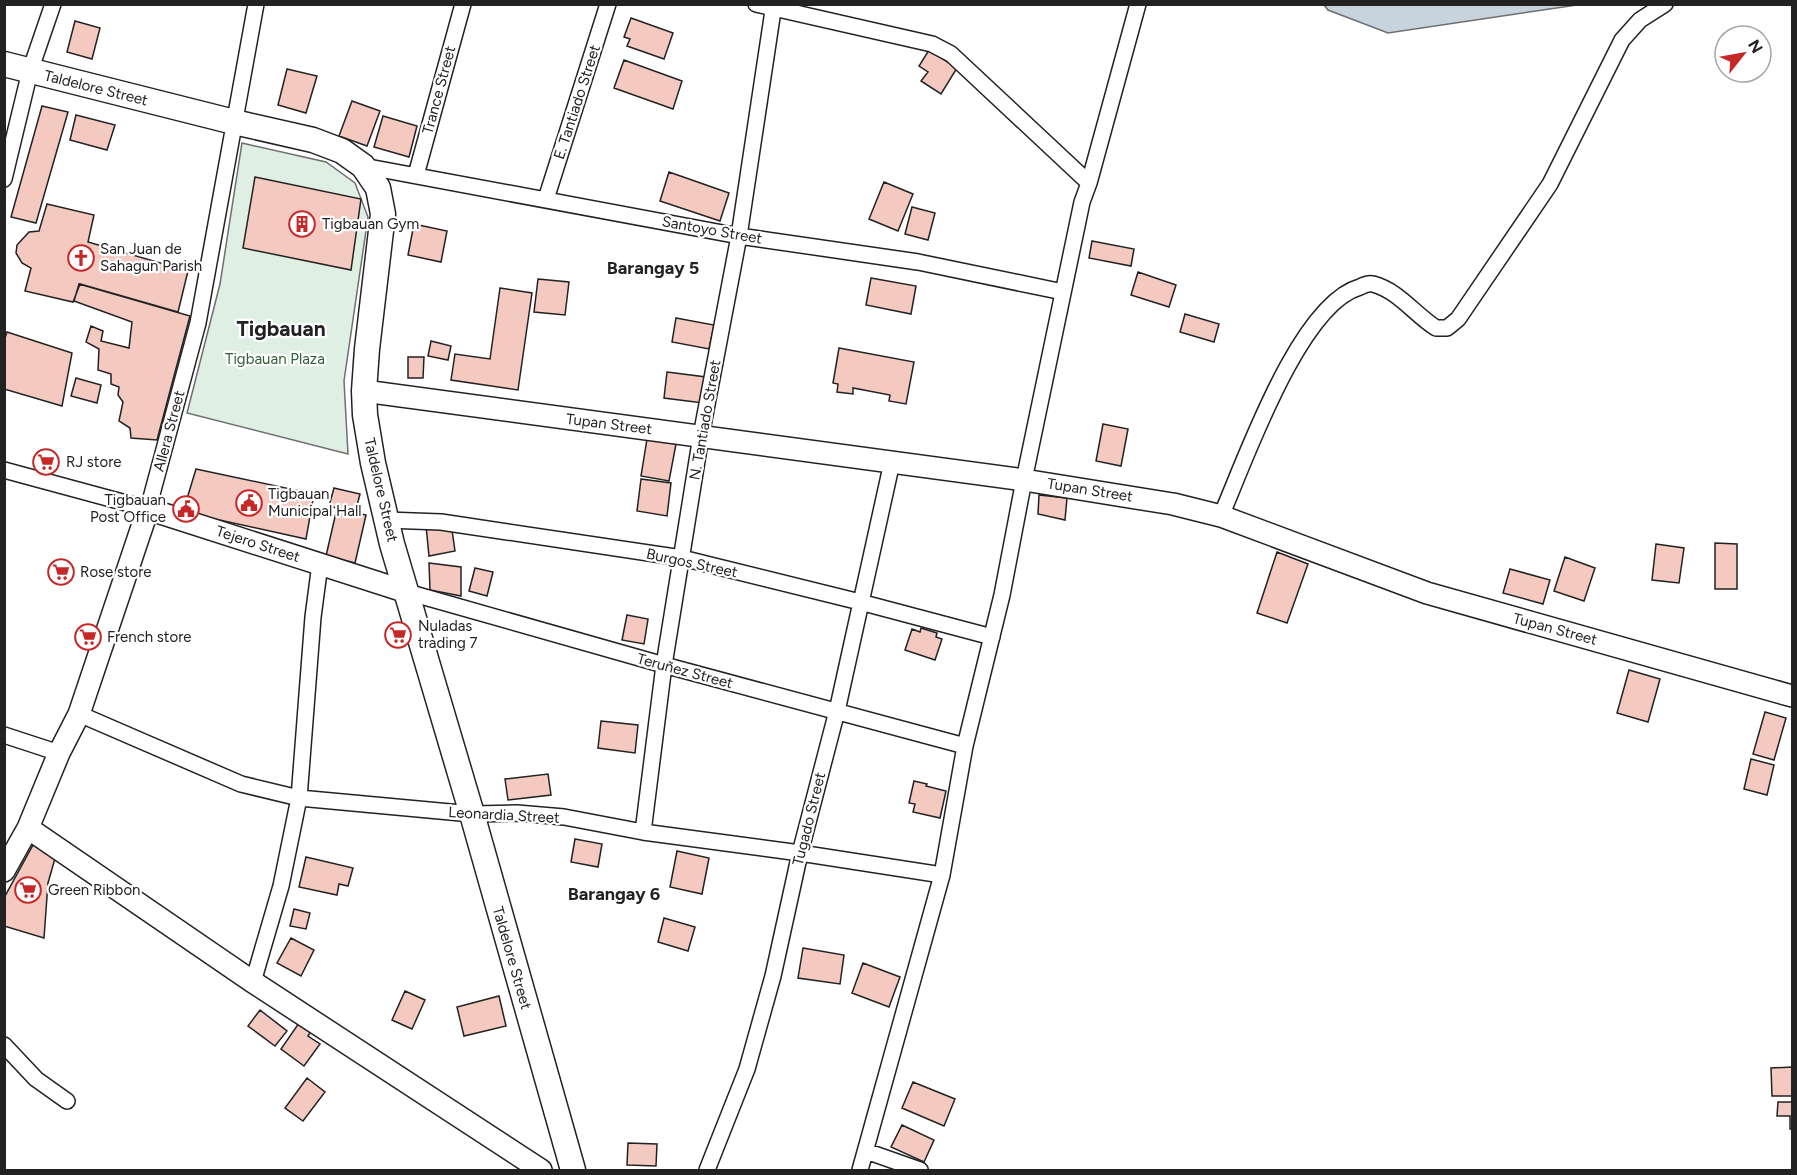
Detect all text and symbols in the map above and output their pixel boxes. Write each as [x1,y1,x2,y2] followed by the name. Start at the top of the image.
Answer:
[1713,24,1773,84] north arrow
[1744,36,1767,57] text: N
[550,42,604,161] street label: E. Tantiado Street
[419,44,460,136] street label: Trance Street
[42,66,150,110] street label: Taldelore Street
[287,209,317,239] building icon: Tigbauan Gym
[660,212,764,248] street label: Santoyo Street
[322,215,419,233] place label: Tigbauan Gym
[100,240,202,275] place label: San Juan de Sahagun Parish
[66,243,96,273] church icon: San Juan de Sahagun Parish
[607,257,699,279] district label: Barangay 5
[236,316,326,341] district label: Tigbauan
[225,350,325,368] park label: Tigbauan Plaza
[686,358,724,482] street label: N. Tantiado Street
[150,388,189,474] street label: Allera Street
[565,410,653,438] street label: Tupan Street
[360,436,402,544] street label: Taldelore Street
[31,447,61,477] supermarket icon: RJ store
[66,453,121,471] place label: RJ store
[1046,474,1134,506] street label: Tupan Street
[268,485,362,520] place label: Tigbauan Municipal Hall
[234,488,264,518] public building icon: Tigbauan Municipal Hall
[90,491,166,526] place label: Tigbauan Post Office
[171,494,201,524] public building icon: Tigbauan Post Office
[214,522,303,566] street label: Tejero Street
[645,545,740,582] street label: Burgos Street
[46,557,76,587] supermarket icon: Rose store
[80,563,152,581] place label: Rose store
[1511,609,1599,649] street label: Tupan Street
[418,617,478,652] place label: Nuladas trading 7
[383,620,413,650] supermarket icon: Nuladas trading 7
[73,622,103,652] supermarket icon: French store
[107,628,191,646] place label: French store
[635,650,735,693] street label: Teruñez Street
[789,770,829,868] street label: Tugado Street
[448,803,560,827] street label: Leonardia Street
[13,875,43,905] supermarket icon: Green Ribbon
[48,881,140,899] place label: Green Ribbon
[568,883,660,905] district label: Barangay 6
[489,904,535,1012] street label: Taldelore Street

